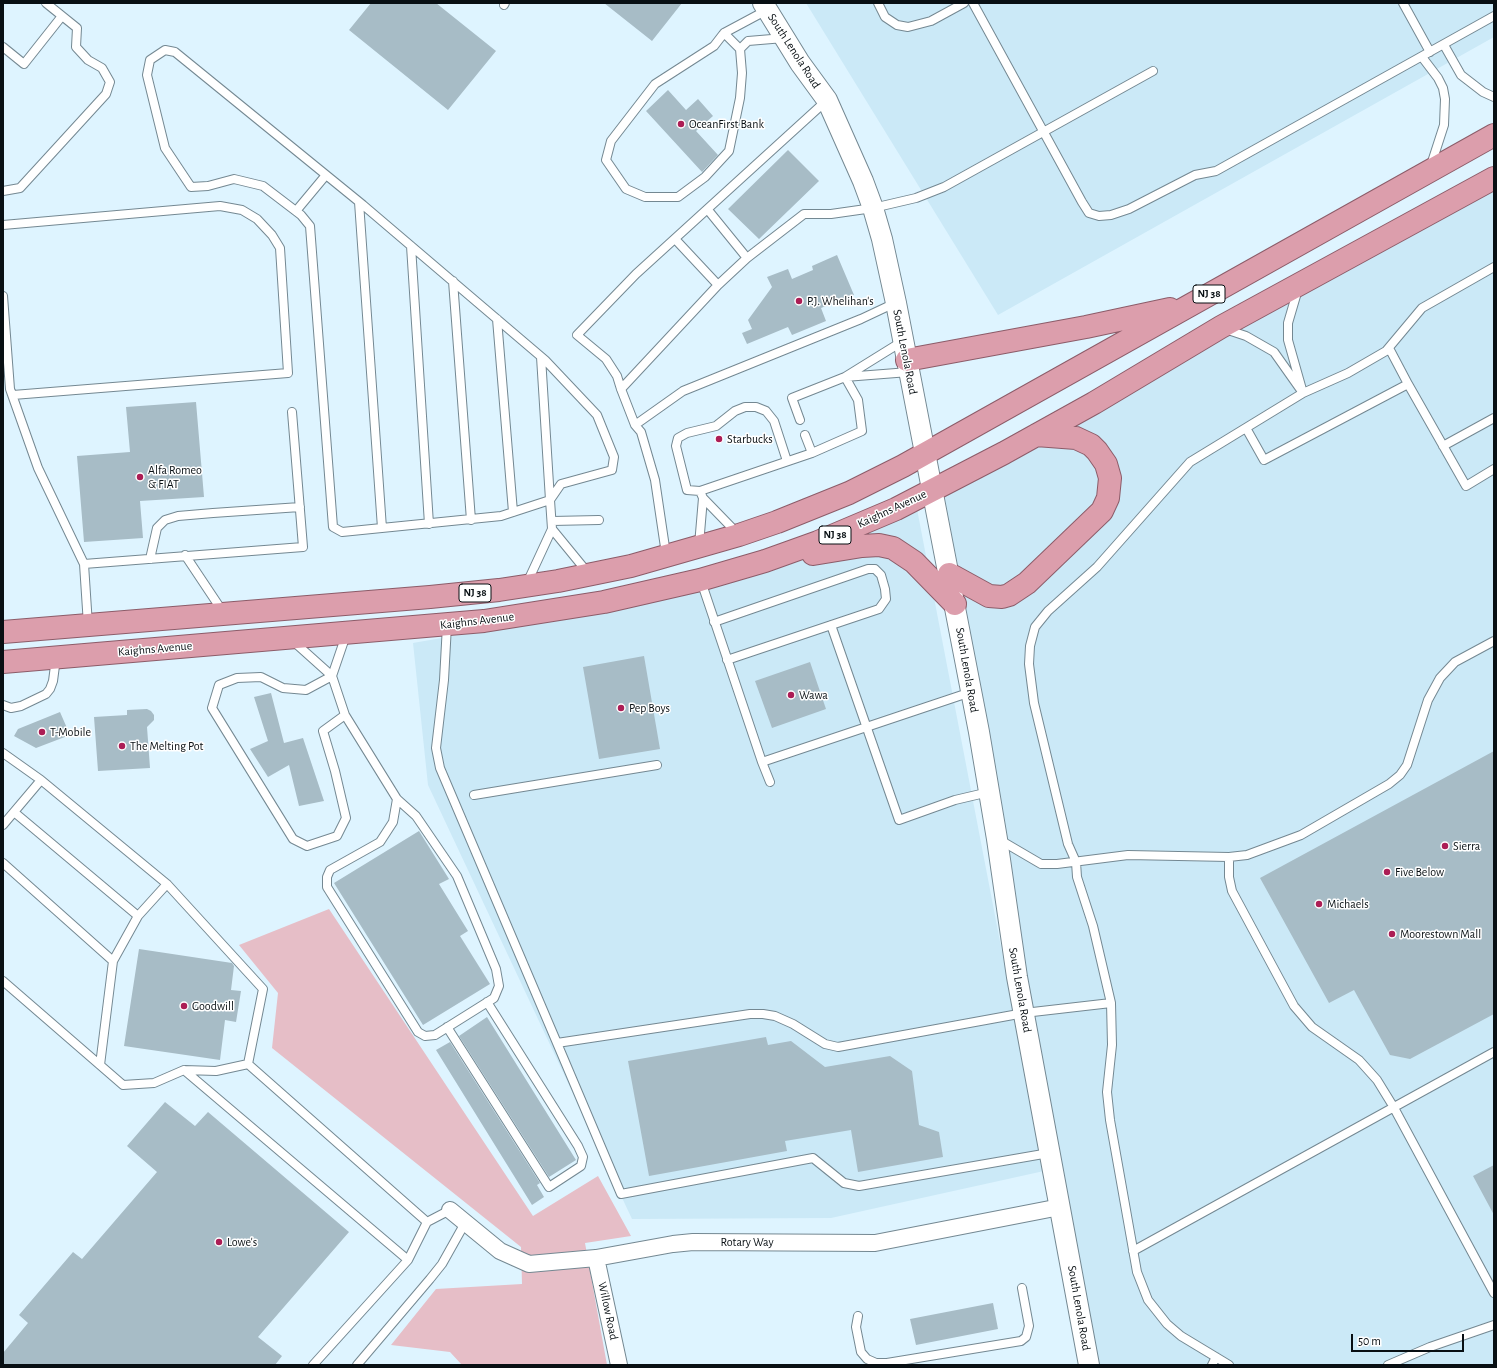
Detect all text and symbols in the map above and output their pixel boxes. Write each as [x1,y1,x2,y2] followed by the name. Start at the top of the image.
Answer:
[764,11,824,91] street label: South Lenola Road
[689,117,764,131] place label: OceanFirst Bank
[676,119,686,129] marker: OceanFirst Bank
[1193,285,1225,303] road number: NJ 38
[807,294,874,308] place label: P.J. Whelihan's
[794,296,804,306] marker: P.J. Whelihan's
[890,308,920,396] street label: South Lenola Road
[727,432,773,446] place label: Starbucks
[714,434,724,444] marker: Starbucks
[148,463,202,491] place label: Alfa Romeo & FIAT
[135,472,145,482] marker: Alfa Romeo & FIAT
[855,487,929,531] street label: Kaighns Avenue
[819,526,851,544] road number: NJ 38
[459,584,491,602] road number: NJ 38
[439,609,515,633] street label: Kaighns Avenue
[952,626,982,714] street label: South Lenola Road
[117,639,193,659] street label: Kaighns Avenue
[799,688,828,702] place label: Wawa
[786,690,796,700] marker: Wawa
[629,701,670,715] place label: Pep Boys
[616,703,626,713] marker: Pep Boys
[50,725,91,739] place label: T-Mobile
[37,727,47,737] marker: T-Mobile
[130,739,203,753] place label: The Melting Pot
[117,741,127,751] marker: The Melting Pot
[1453,839,1480,853] place label: Sierra
[1440,841,1450,851] marker: Sierra
[1395,865,1444,879] place label: Five Below
[1382,867,1392,877] marker: Five Below
[1327,897,1369,911] place label: Michaels
[1314,899,1324,909] marker: Michaels
[1400,927,1481,941] place label: Moorestown Mall
[1387,929,1397,939] marker: Moorestown Mall
[1005,946,1035,1034] street label: South Lenola Road
[192,999,234,1013] place label: Goodwill
[179,1001,189,1011] marker: Goodwill
[227,1235,257,1249] place label: Lowe's
[720,1235,774,1249] street label: Rotary Way
[214,1237,224,1247] marker: Lowe's
[1064,1264,1094,1352] street label: South Lenola Road
[595,1281,621,1341] street label: Willow Road
[1353,1326,1466,1352] scale bar
[1358,1335,1381,1347] text: 50 m

